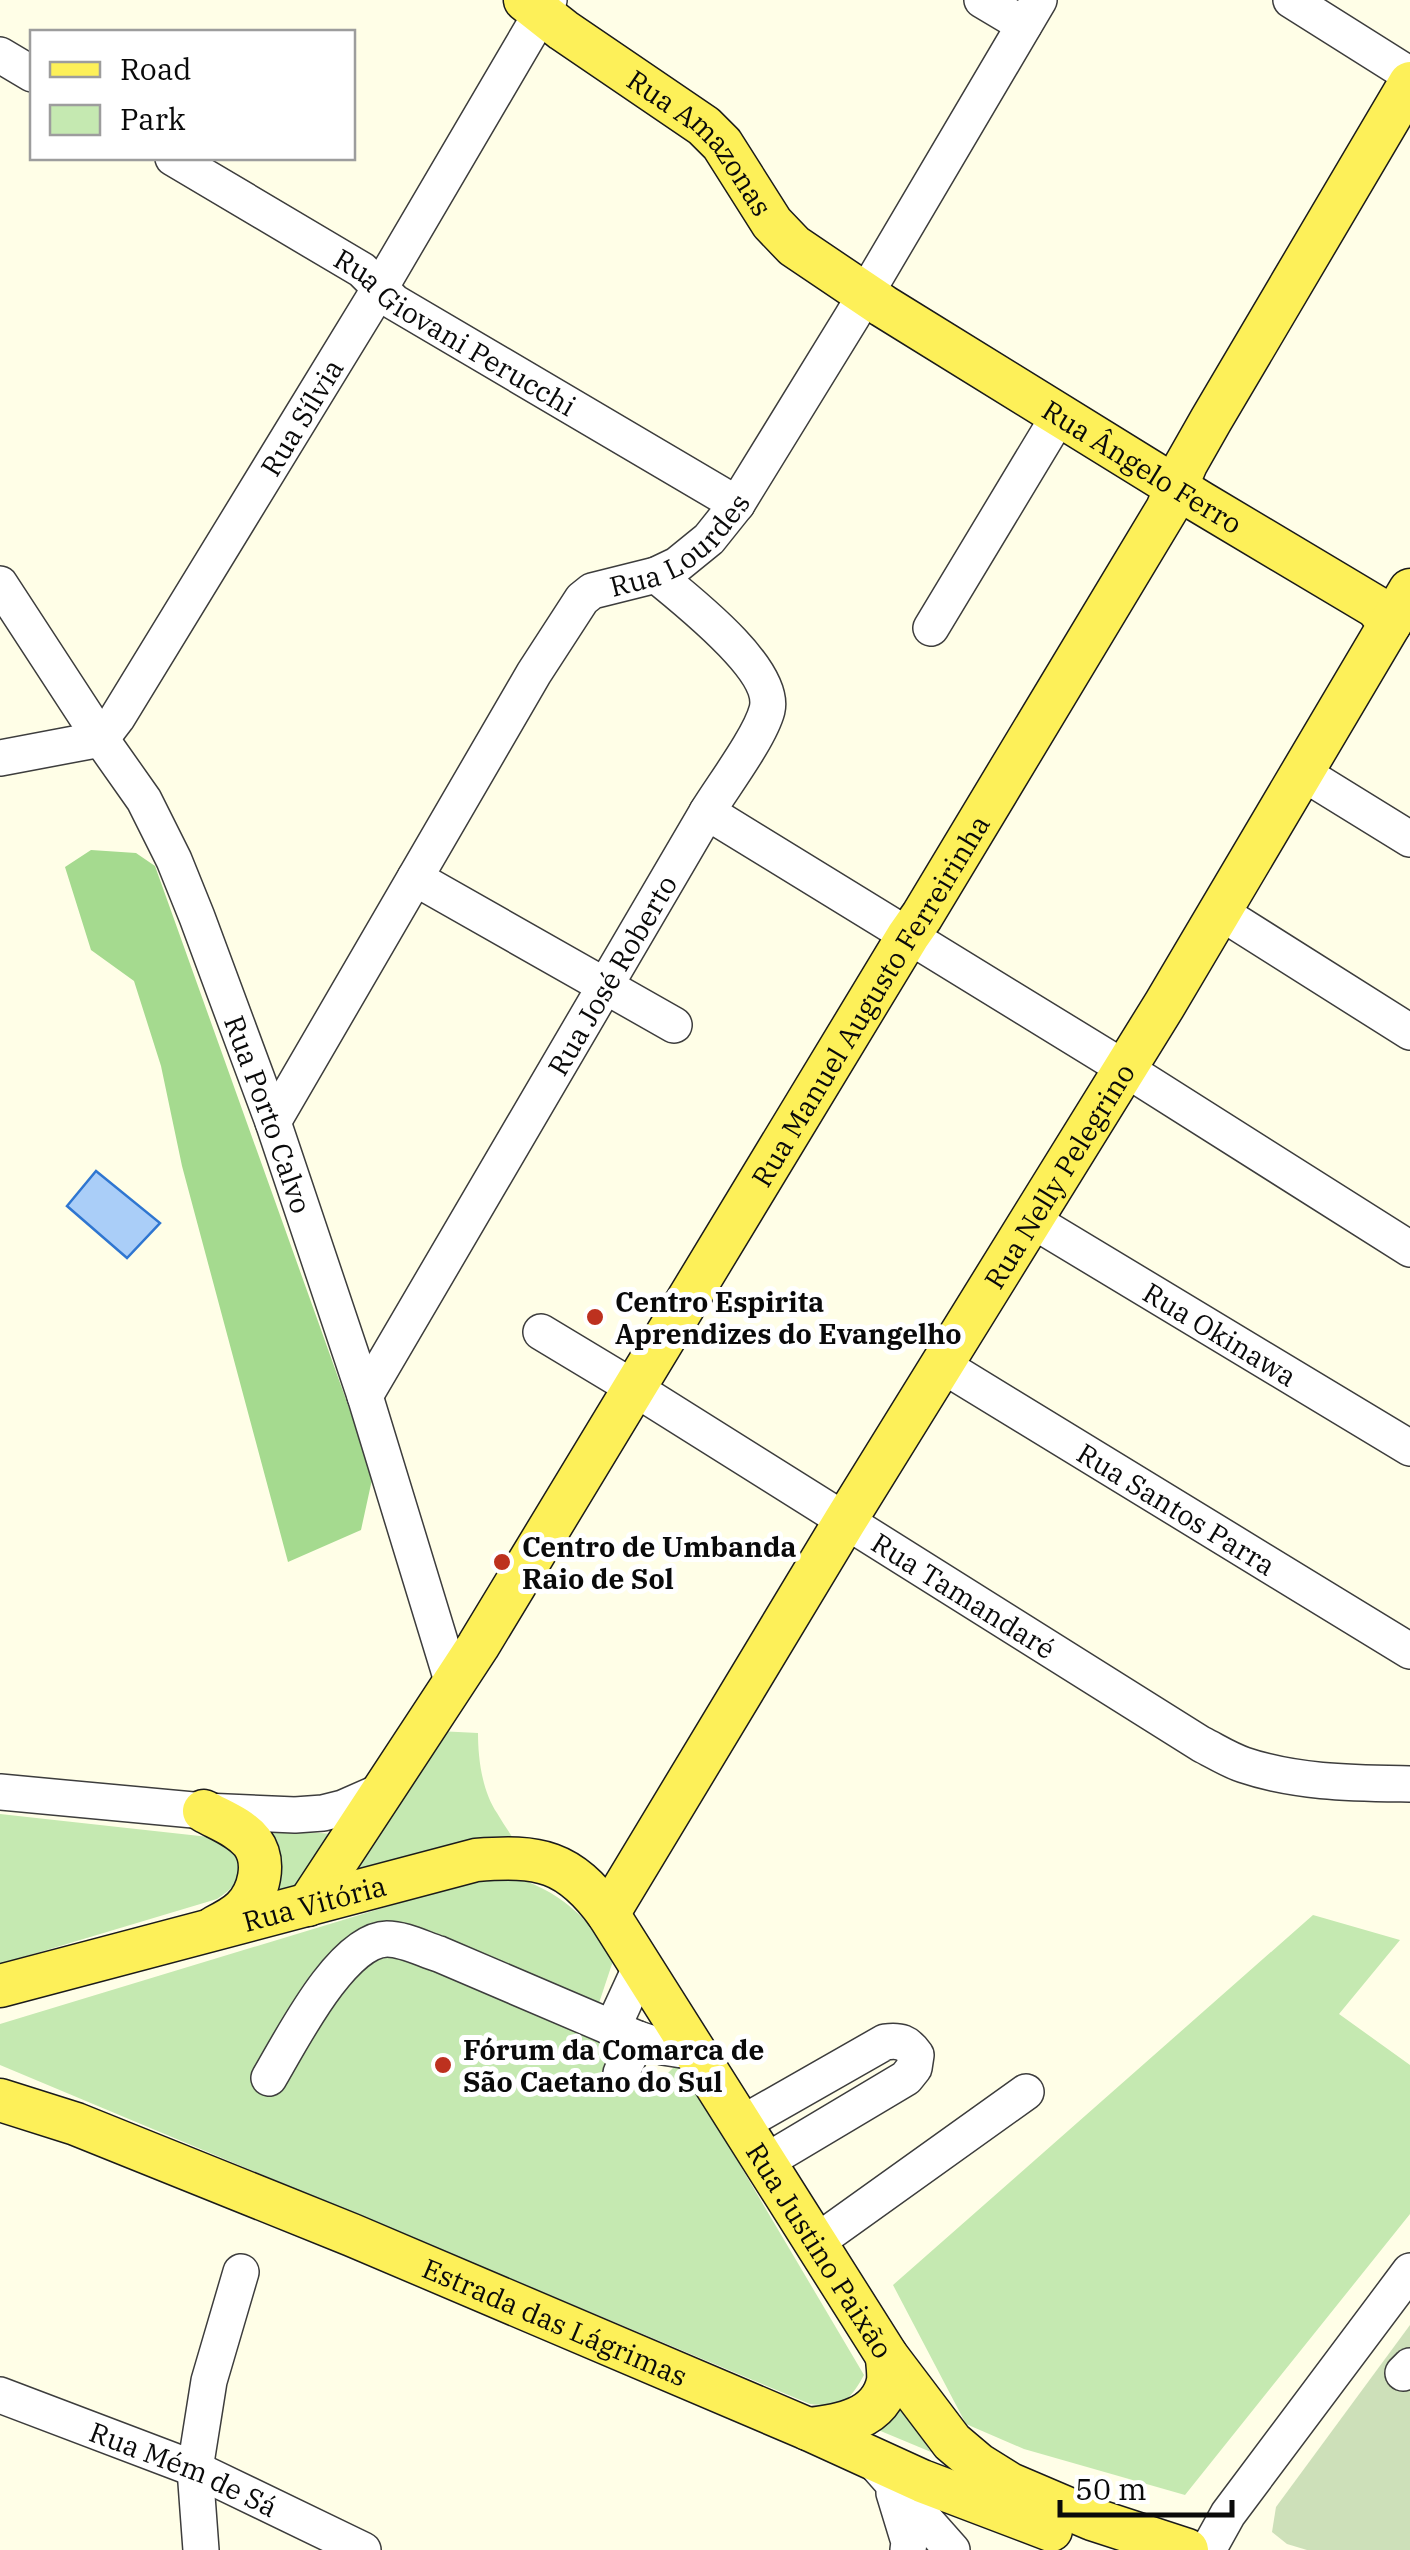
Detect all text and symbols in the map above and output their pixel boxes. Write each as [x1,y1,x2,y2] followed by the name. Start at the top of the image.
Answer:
[30,30,355,160] legend
[120,49,192,88] text: Road
[620,61,781,223] street label: Rua Amazonas
[120,99,186,138] text: Park
[328,239,583,424] street label: Rua Giovani Perucchi
[251,352,351,482] street label: Rua Sílvia
[1036,391,1249,542] street label: Rua Ângelo Ferro
[606,486,758,604] street label: Rua Lourdes
[742,808,997,1193] street label: Rua Manuel Augusto Ferreirinha
[539,868,685,1082] street label: Rua José Roberto
[217,1010,321,1218] street label: Rua Porto Calvo
[975,1056,1142,1295] street label: Rua Nelly Pelegrino
[1137,1273,1304,1394] street label: Rua Okinawa
[615,1283,962,1352] place label: Centro Espirita Aprendizes do Evangelho
[584,1306,606,1328] marker: Centro Espirita Aprendizes do Evangelho
[1071,1434,1283,1583] street label: Rua Santos Parra
[865,1524,1063,1667] street label: Rua Tamandaré
[522,1528,797,1597] place label: Centro de Umbanda Raio de Sol
[491,1551,513,1573] marker: Centro de Umbanda Raio de Sol
[238,1866,390,1940] street label: Rua Vitória
[463,2031,764,2100] place label: Fórum da Comarca de São Caetano do Sul
[432,2054,454,2076] marker: Fórum da Comarca de São Caetano do Sul
[738,2135,902,2365] street label: Rua Justino Paixão
[417,2249,693,2394] street label: Estrada das Lágrimas
[85,2412,284,2525] street label: Rua Mém de Sá
[1060,2455,1232,2517] scale bar
[1075,2469,1147,2508] text: 50 m

